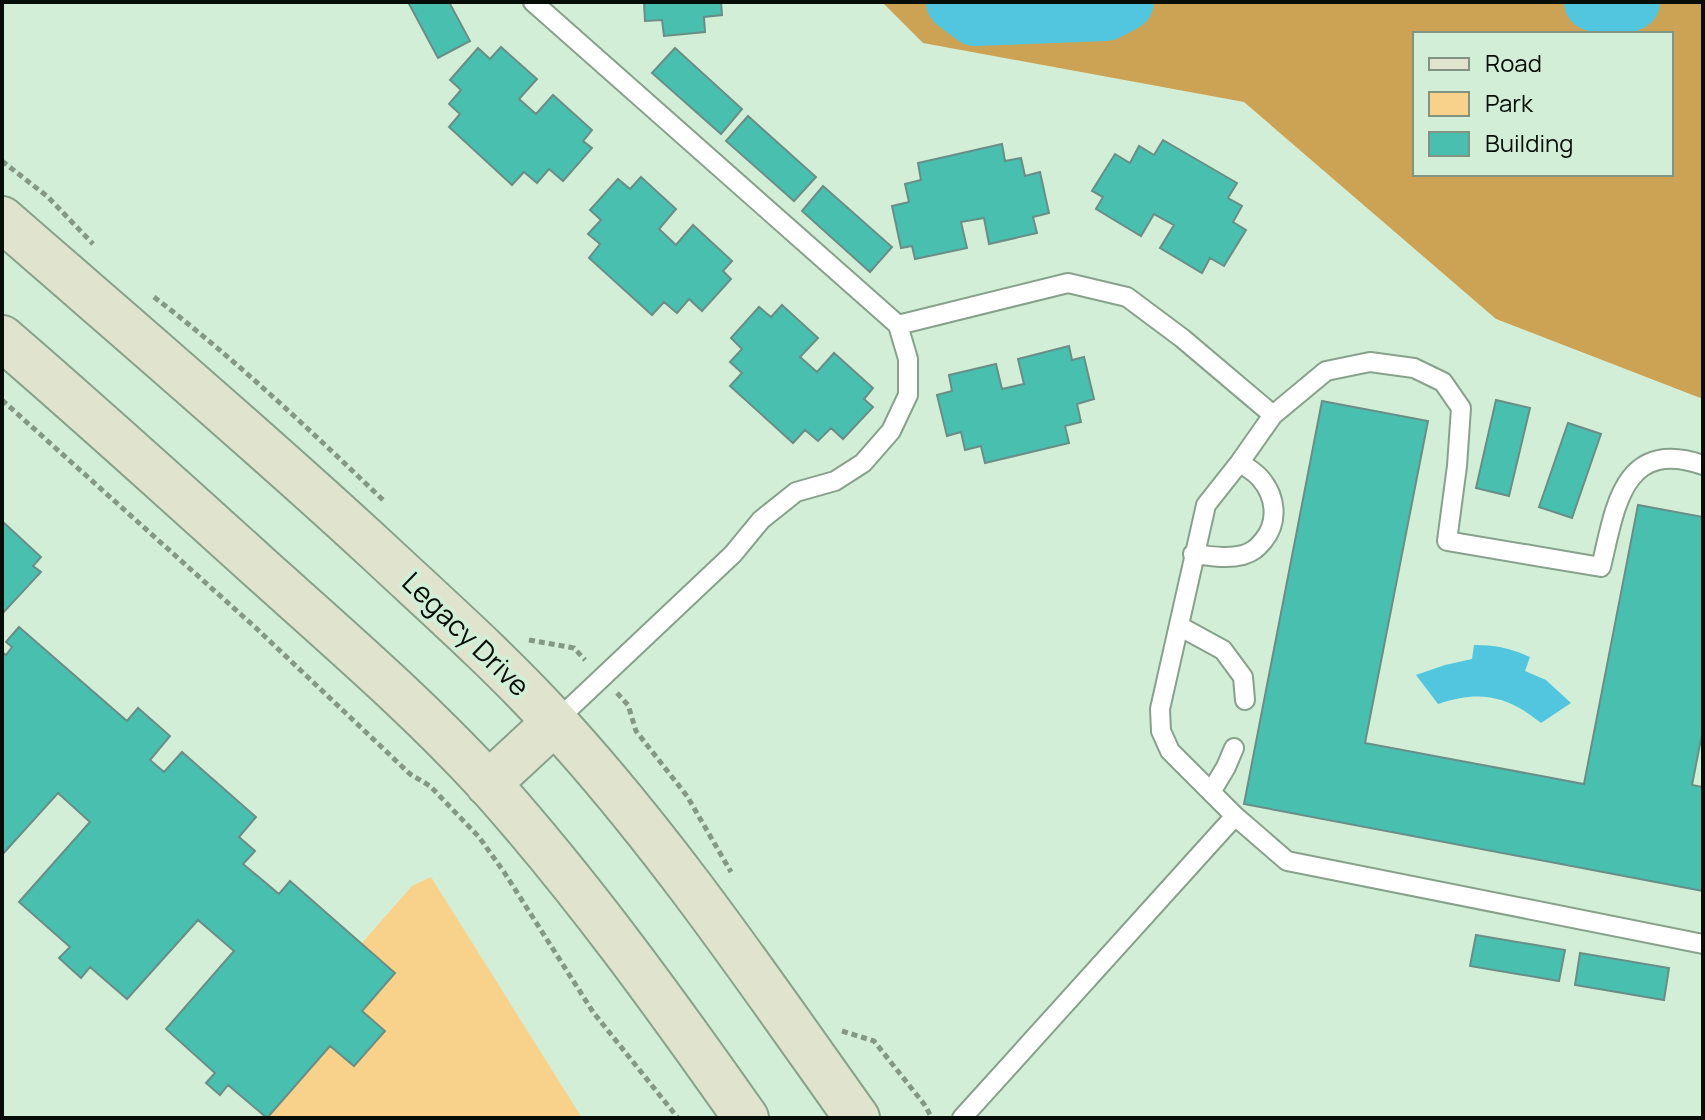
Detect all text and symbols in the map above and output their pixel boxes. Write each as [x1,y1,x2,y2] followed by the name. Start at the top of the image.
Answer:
[1413,32,1673,176] legend
[1485,46,1542,79] text: Road
[1485,86,1534,119] text: Park
[1485,126,1573,159] text: Building
[395,563,539,704] street label: Legacy Drive

